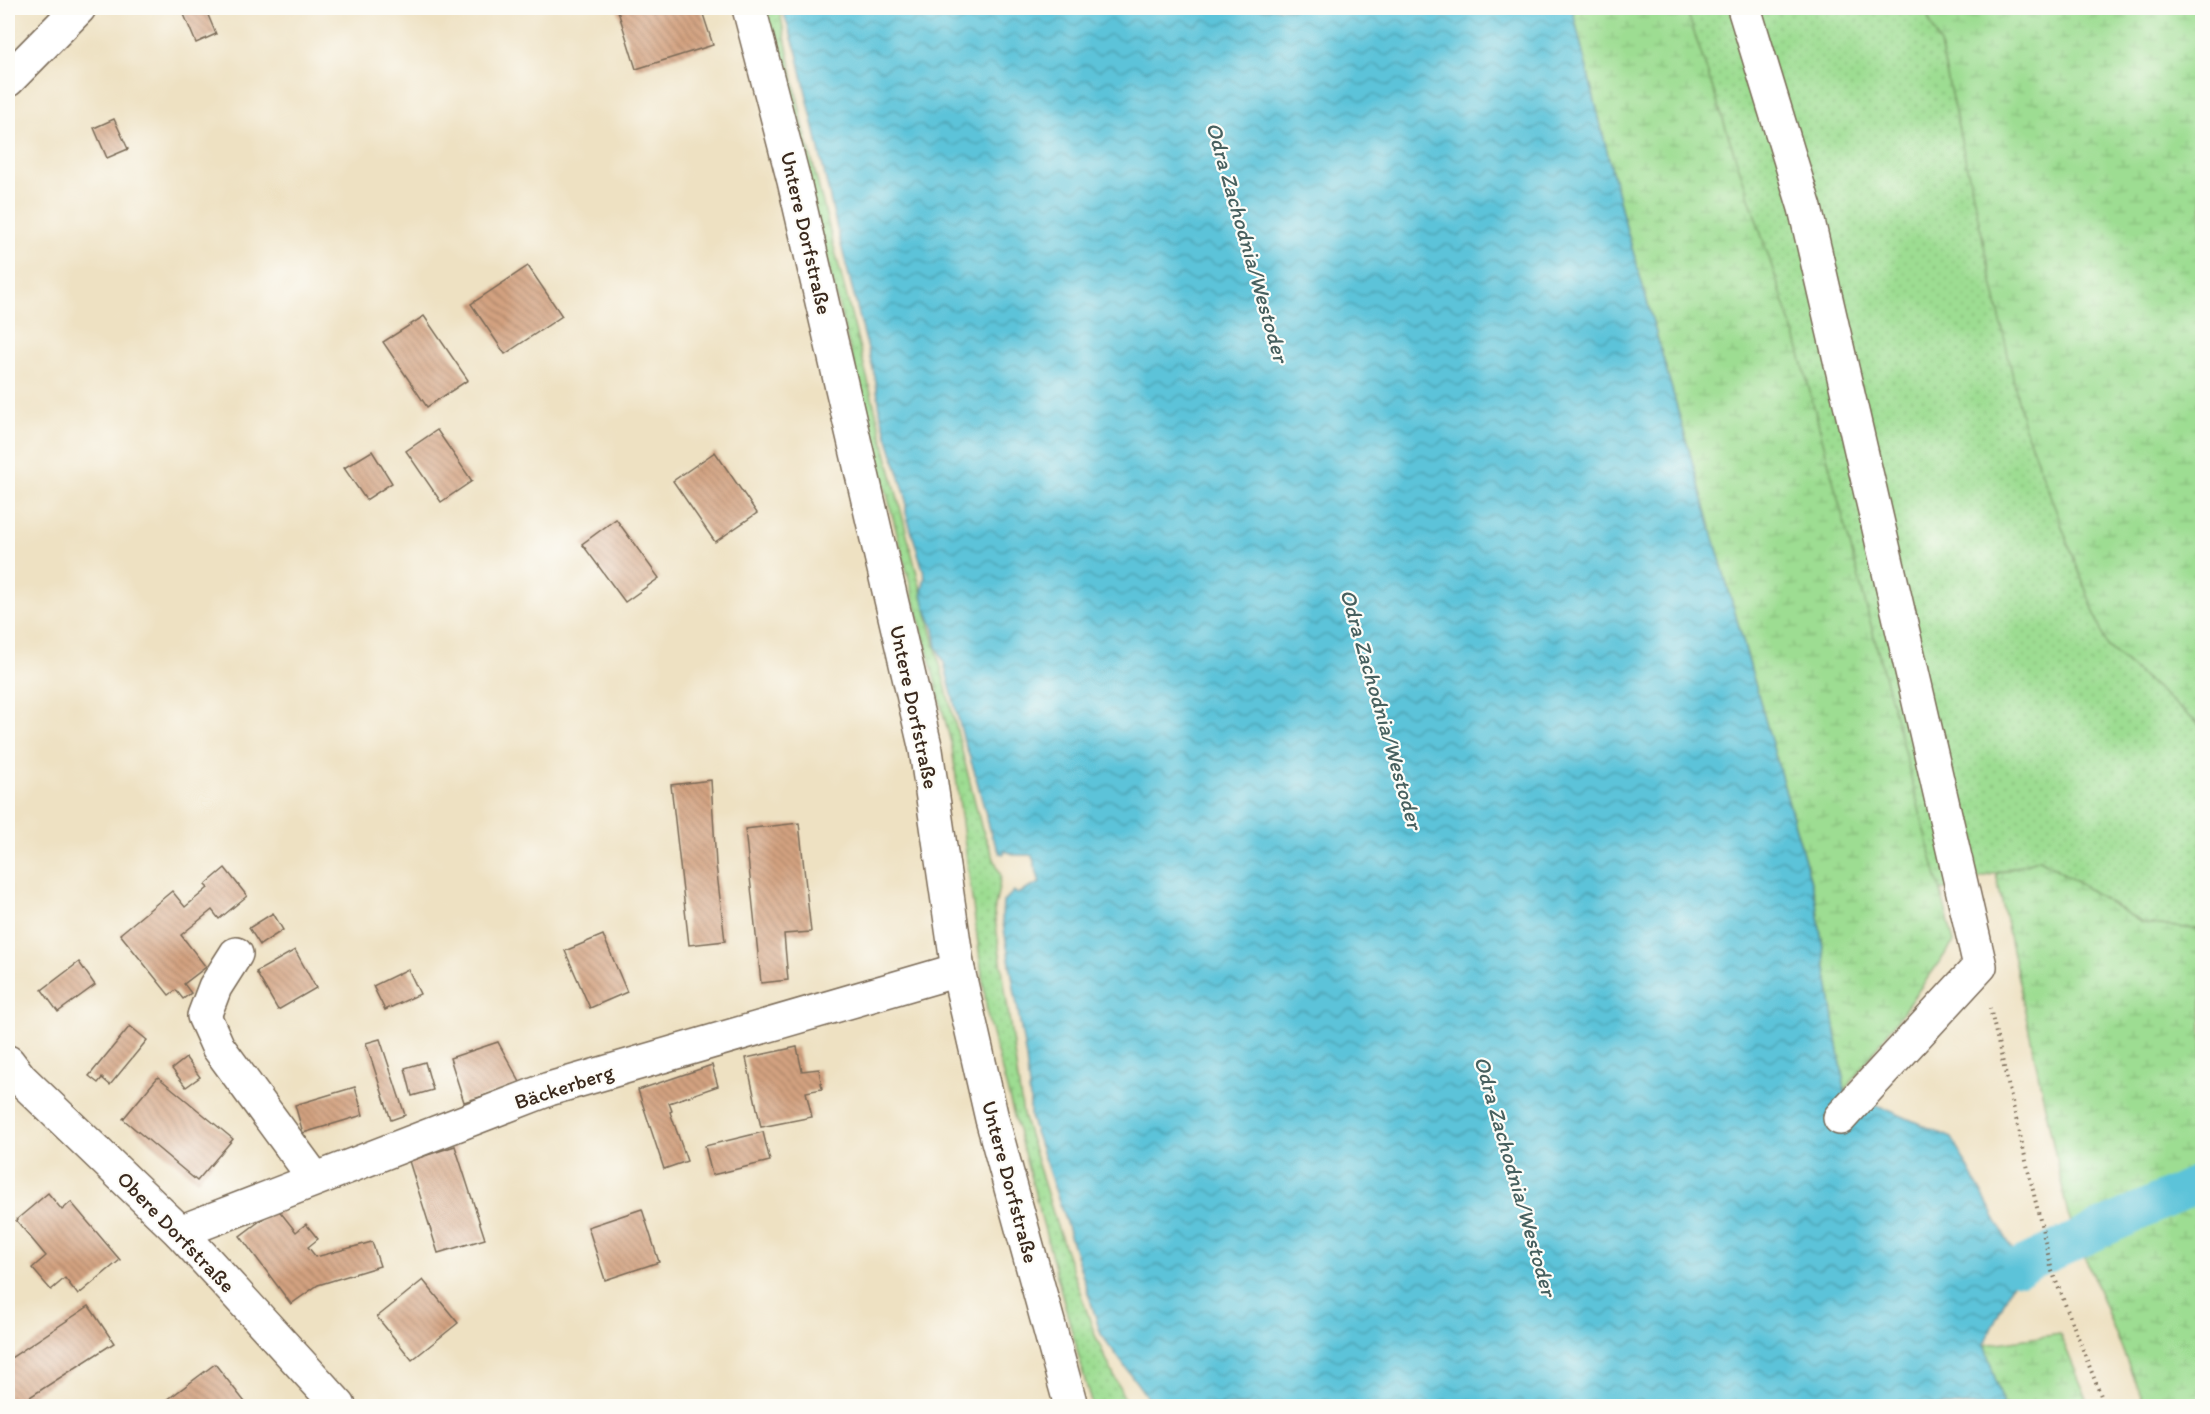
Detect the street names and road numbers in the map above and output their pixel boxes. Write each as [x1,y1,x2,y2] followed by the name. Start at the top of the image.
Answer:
[776,149,837,317] street label: Untere Dorfstraße
[885,623,944,791] street label: Untere Dorfstraße
[511,1059,617,1114] street label: Bäckerberg
[977,1098,1044,1266] street label: Untere Dorfstraße
[112,1166,241,1298] street label: Obere Dorfstraße

